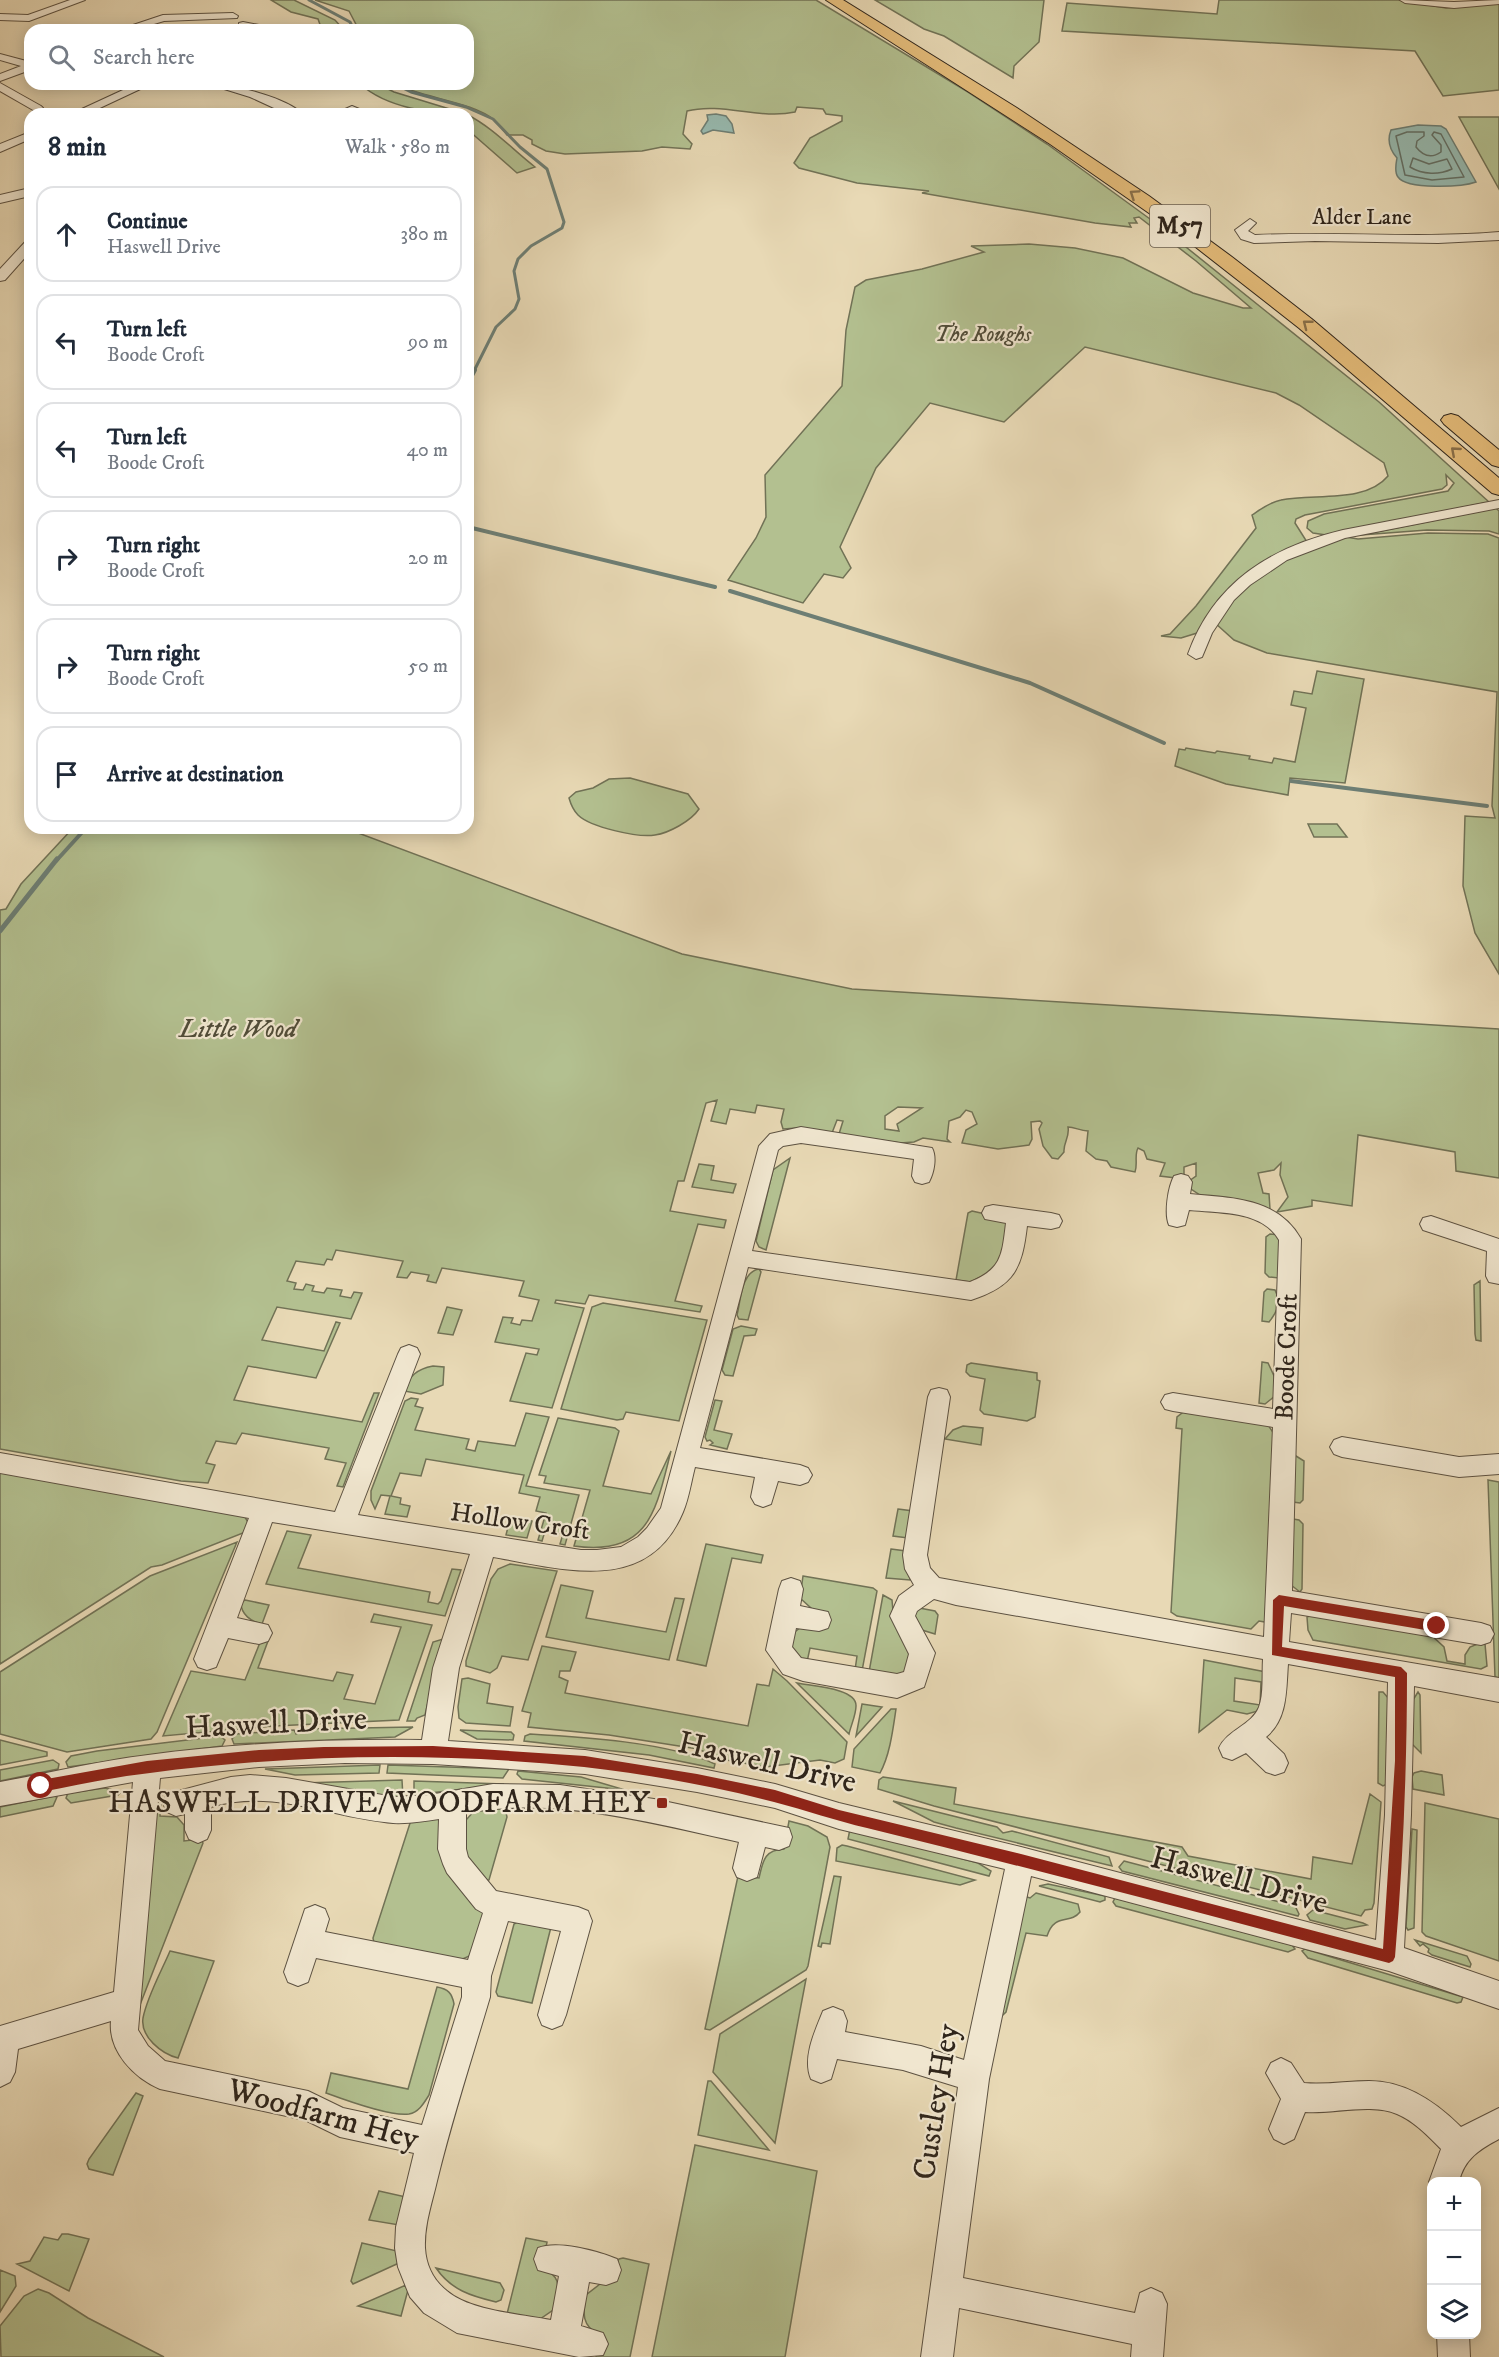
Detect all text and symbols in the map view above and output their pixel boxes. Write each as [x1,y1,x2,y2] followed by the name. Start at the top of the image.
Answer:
[24,24,474,90] search box
[45,41,78,74] icon: search
[93,44,195,71] text: Search here
[48,131,106,164] text: 8 min
[345,135,450,160] text: Walk · 580 m
[1130,190,1140,202] one-way arrow
[1312,204,1412,231] street label: Alder Lane
[1150,205,1210,247] road number: M57
[107,208,188,235] text: Continue
[50,218,83,251] icon: ahead
[400,222,448,247] text: 380 m
[107,235,221,260] text: Haswell Drive
[107,316,187,343] text: Turn left
[1303,320,1314,331] one-way arrow
[935,321,1033,348] park label: The Roughs
[50,326,83,359] icon: left
[408,330,448,355] text: 90 m
[107,343,205,368] text: Boode Croft
[107,424,187,451] text: Turn left
[50,434,83,467] icon: left
[406,438,448,463] text: 40 m
[1451,447,1462,458] one-way arrow
[107,451,205,476] text: Boode Croft
[107,532,200,559] text: Turn right
[50,542,83,575] icon: right
[408,546,448,571] text: 20 m
[107,559,205,584] text: Boode Croft
[107,640,200,667] text: Turn right
[50,650,83,683] icon: right
[408,654,448,679] text: 50 m
[107,667,205,692] text: Boode Croft
[50,758,83,791] icon: arrive
[107,761,284,788] text: Arrive at destination
[177,1013,300,1046] park label: Little Wood
[1268,1293,1306,1421] street label: Boode Croft
[448,1496,592,1548] street label: Hollow Croft
[1423,1612,1449,1638] route end
[184,1699,368,1749] street label: Haswell Drive
[674,1723,860,1803] street label: Haswell Drive
[27,1772,53,1798] route start
[108,1783,651,1823] place label: HASWELL DRIVE/WOODFARM HEY
[655,1796,669,1810] marker: HASWELL DRIVE/WOODFARM HEY
[1146,1838,1332,1924] street label: Haswell Drive
[905,2020,969,2183] street label: Custley Hey
[222,2070,424,2160] street label: Woodfarm Hey
[1427,2177,1481,2339] map controls
[1427,2177,1481,2231] button: +
[1427,2231,1481,2285] button: −
[1427,2285,1481,2339] button: layers

